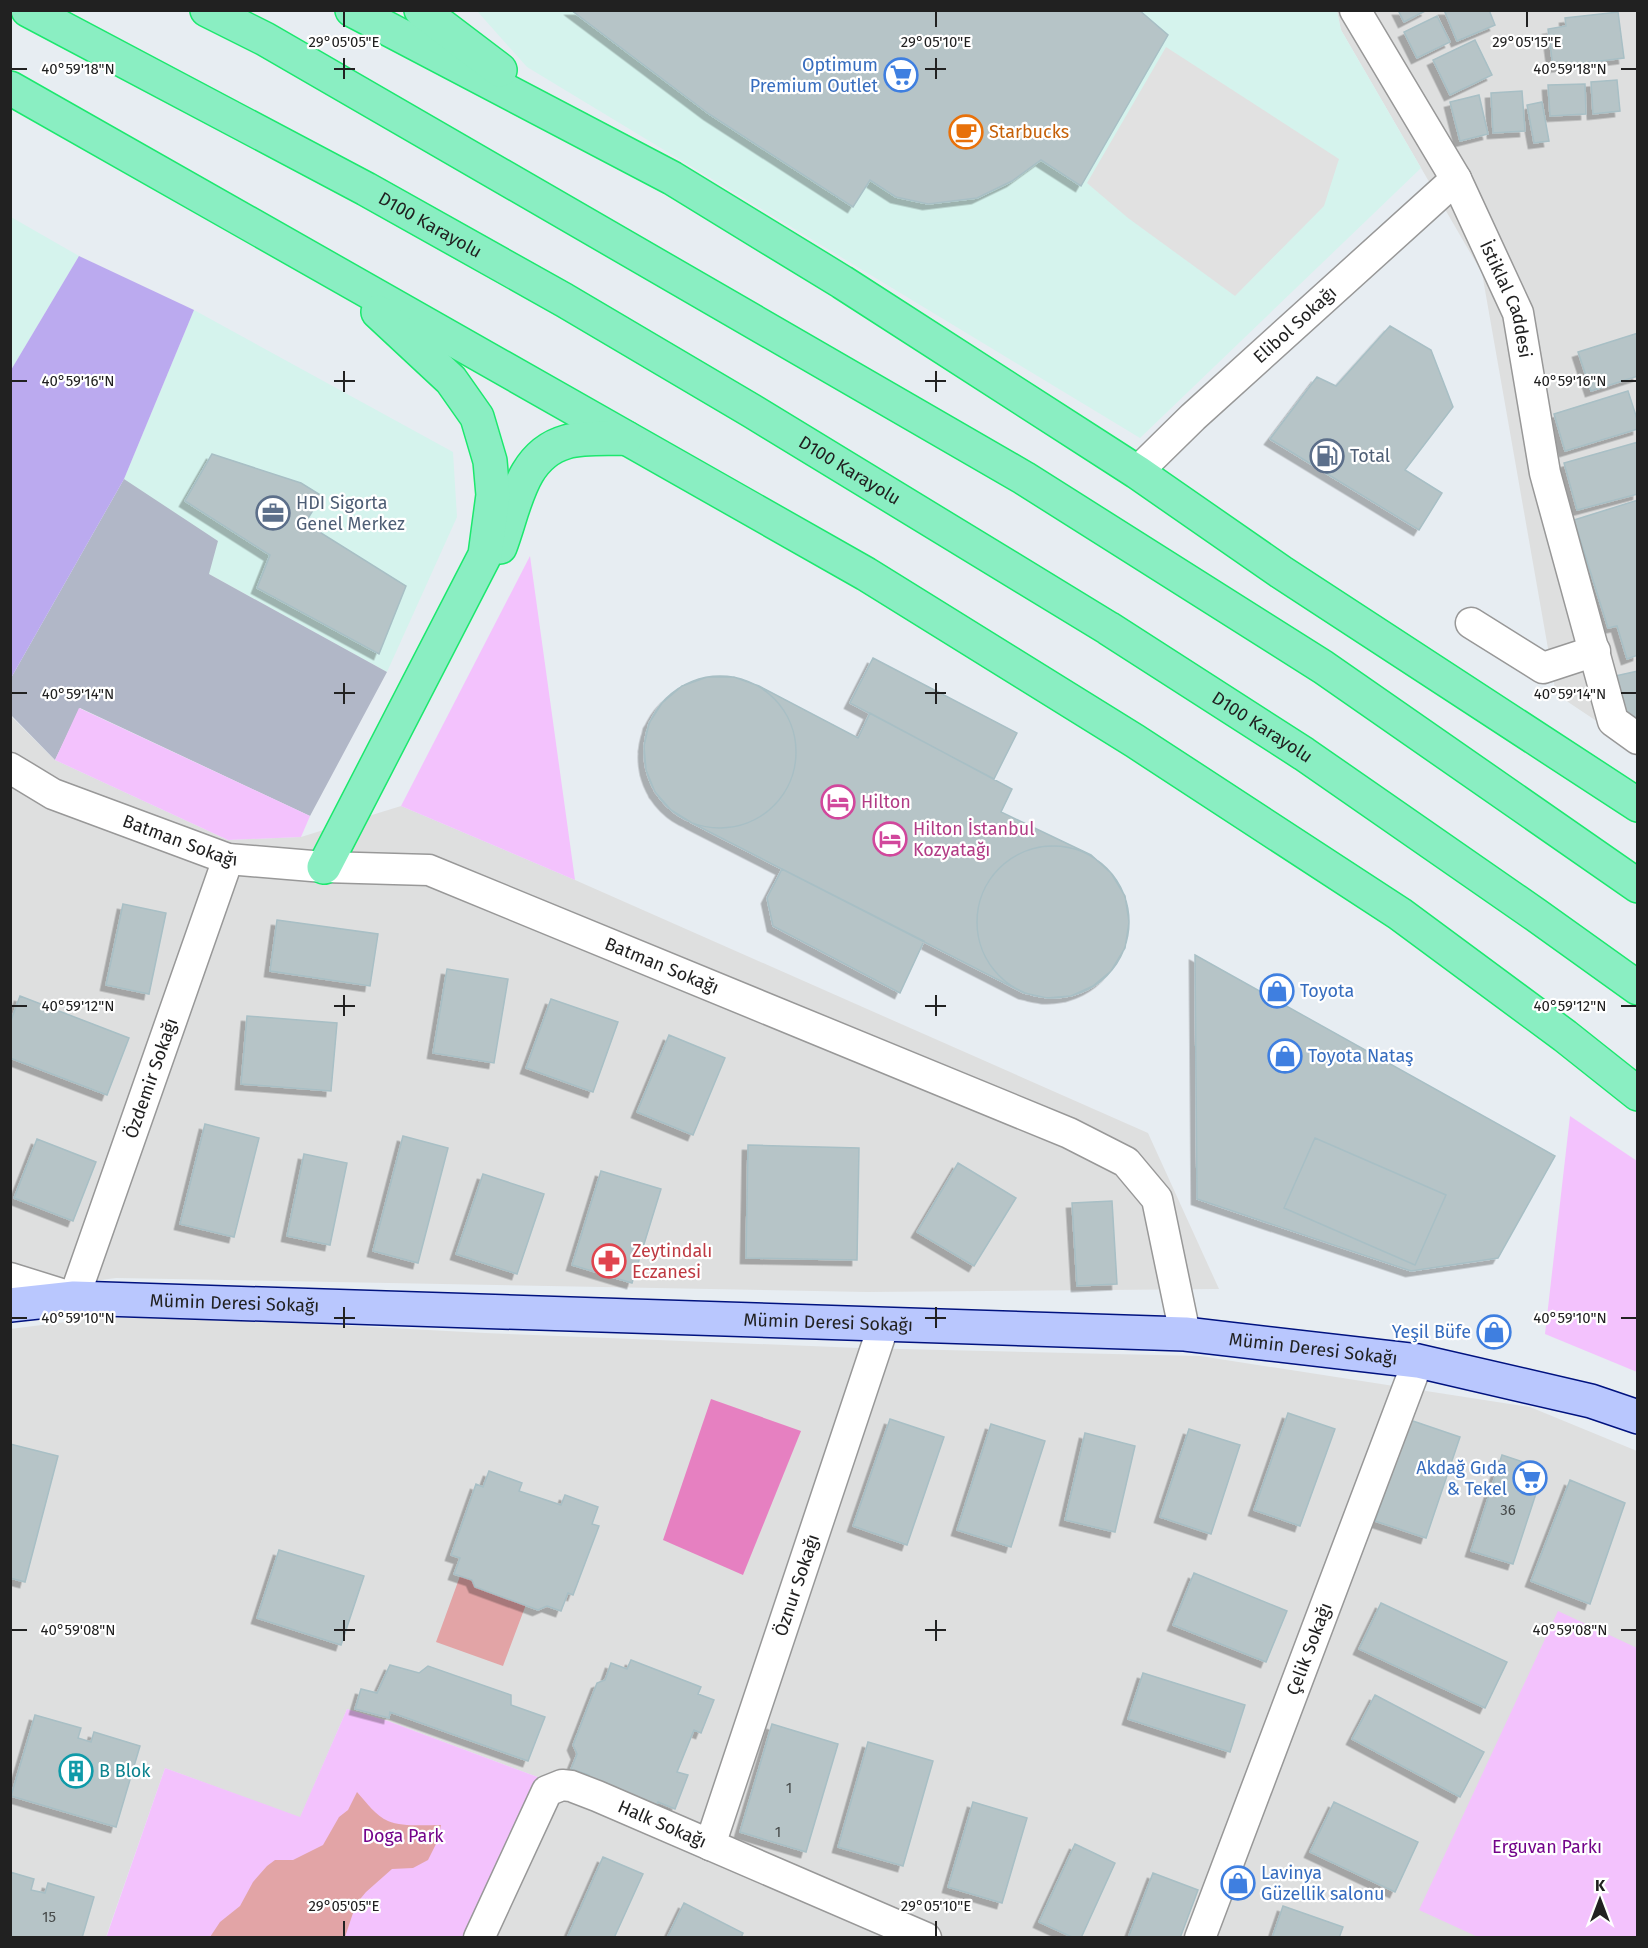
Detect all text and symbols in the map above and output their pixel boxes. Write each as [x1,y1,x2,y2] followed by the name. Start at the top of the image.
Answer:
[308,33,380,51] text: 29°05'05"E
[901,33,971,51] text: 29°05'10"E
[1492,33,1562,51] text: 29°05'15"E
[750,54,878,97] place label: Optimum Premium Outlet
[883,57,919,93] supermarket icon: Optimum Premium Outlet
[41,60,115,78] text: 40°59'18"N
[1533,60,1607,78] text: 40°59'18"N
[948,114,984,150] cafe icon: Starbucks
[989,121,1069,143] place label: Starbucks
[374,187,486,263] street label: D100 Karayolu
[1475,237,1536,360] street label: İstiklal Caddesi
[1249,282,1341,368] street label: Elibol Sokağı
[41,372,115,390] text: 40°59'16"N
[1533,372,1607,390] text: 40°59'16"N
[795,431,904,510] street label: D100 Karayolu
[1309,438,1345,474] fuel station icon: Total
[1350,445,1390,467] place label: Total
[296,492,405,535] place label: HDI Sigorta Genel Merkez
[255,495,291,531] office icon: HDI Sigorta Genel Merkez
[42,685,114,703] text: 40°59'14"N
[1534,685,1606,703] text: 40°59'14"N
[1208,687,1317,768] street label: D100 Karayolu
[820,784,856,820] hotel icon: Hilton
[861,791,911,813] place label: Hilton
[120,810,239,871] street label: Batman Sokağı
[913,818,1035,861] place label: Hilton İstanbul Kozyatağı
[872,821,908,857] hotel icon: Hilton İstanbul Kozyatağı
[602,932,722,999] street label: Batman Sokağı
[1259,973,1295,1009] shop icon: Toyota
[1300,980,1354,1002] place label: Toyota
[42,997,114,1015] text: 40°59'12"N
[1534,997,1606,1015] text: 40°59'12"N
[120,1015,182,1141] street label: Özdemir Sokağı
[1267,1038,1303,1074] shop icon: Toyota Nataş
[1308,1045,1413,1067] place label: Toyota Nataş
[632,1240,712,1283] place label: Zeytindalı Eczanesi
[591,1243,627,1279] pharmacy icon: Zeytindalı Eczanesi
[149,1289,320,1317] street label: Mümin Deresi Sokağı
[41,1309,115,1327] text: 40°59'10"N
[743,1309,913,1336] street label: Mümin Deresi Sokağı
[1533,1309,1607,1327] text: 40°59'10"N
[1476,1314,1512,1350] shop icon: Yeşil Büfe
[1392,1321,1471,1343] place label: Yeşil Büfe
[1228,1328,1399,1370] street label: Mümin Deresi Sokağı
[1416,1457,1507,1500] place label: Akdağ Gıda & Tekel
[1512,1460,1548,1496] supermarket icon: Akdağ Gıda & Tekel
[1500,1501,1516,1519] house number: 36
[770,1531,824,1639] street label: Öznur Sokağı
[1282,1600,1337,1698] street label: Çelik Sokağı
[40,1621,116,1639] text: 40°59'08"N
[1532,1621,1608,1639] text: 40°59'08"N
[58,1753,94,1789] building icon: B Blok
[99,1760,151,1782] place label: B Blok
[786,1779,792,1797] house number: 1
[614,1795,710,1853] street label: Halk Sokağı
[775,1823,781,1841] house number: 1
[362,1825,444,1847] park label: Doga Park
[1492,1836,1602,1858] park label: Erguvan Parkı
[1261,1862,1385,1905] place label: Lavinya Güzellik salonu
[1220,1865,1256,1901] shop icon: Lavinya Güzellik salonu
[1570,1870,1630,1930] north arrow
[1595,1876,1606,1895] text: K
[308,1897,380,1915] text: 29°05'05"E
[901,1897,971,1915] text: 29°05'10"E
[42,1908,56,1926] house number: 15

